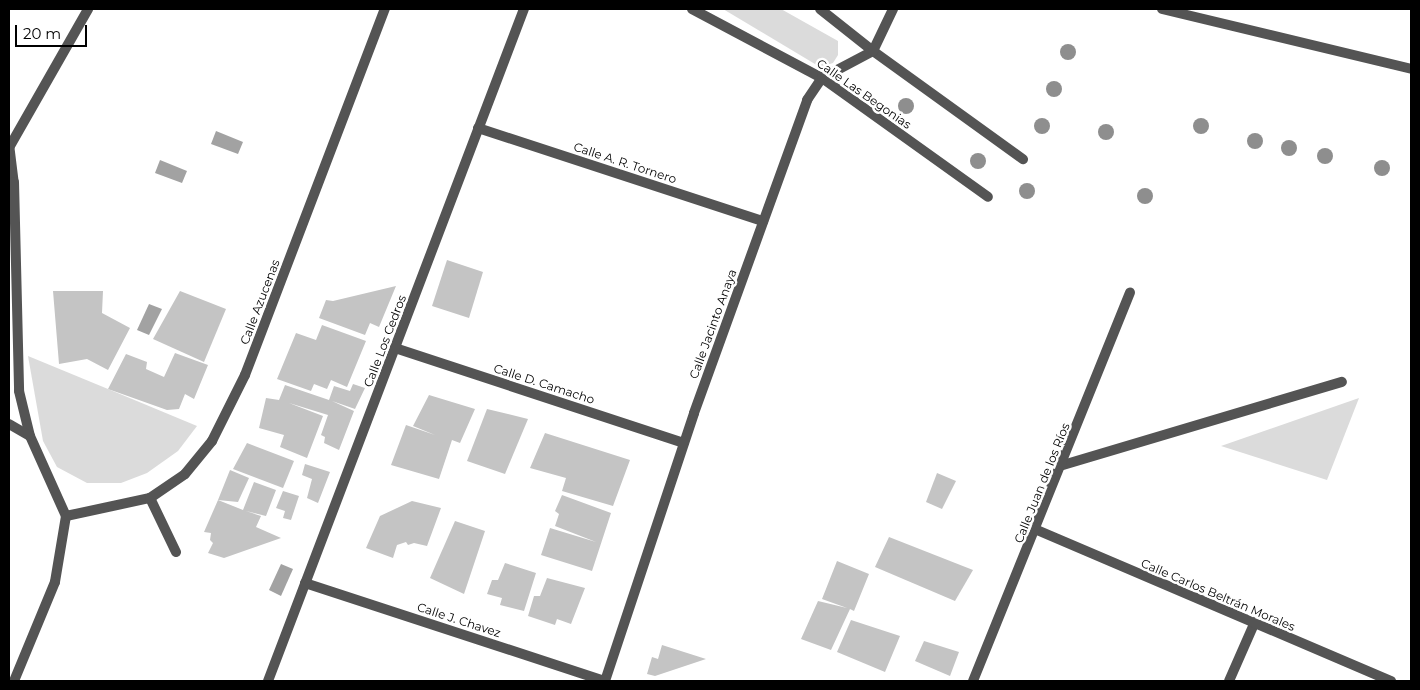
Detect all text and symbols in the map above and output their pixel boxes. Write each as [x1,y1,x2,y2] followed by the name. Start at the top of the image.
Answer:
[18,15,90,47] scale bar
[23,24,61,43] text: 20 m
[814,56,914,132] street label: Calle Las Begonias
[572,140,678,186] street label: Calle A. R. Tornero
[237,257,283,347] street label: Calle Azucenas
[686,267,740,381] street label: Calle Jacinto Anaya
[361,293,409,389] street label: Calle Los Cedros
[492,361,596,407] street label: Calle D. Camacho
[1011,421,1073,545] street label: Calle Juan de los Ríos
[1139,556,1297,634] street label: Calle Carlos Beltrán Morales
[415,600,503,640] street label: Calle J. Chavez

